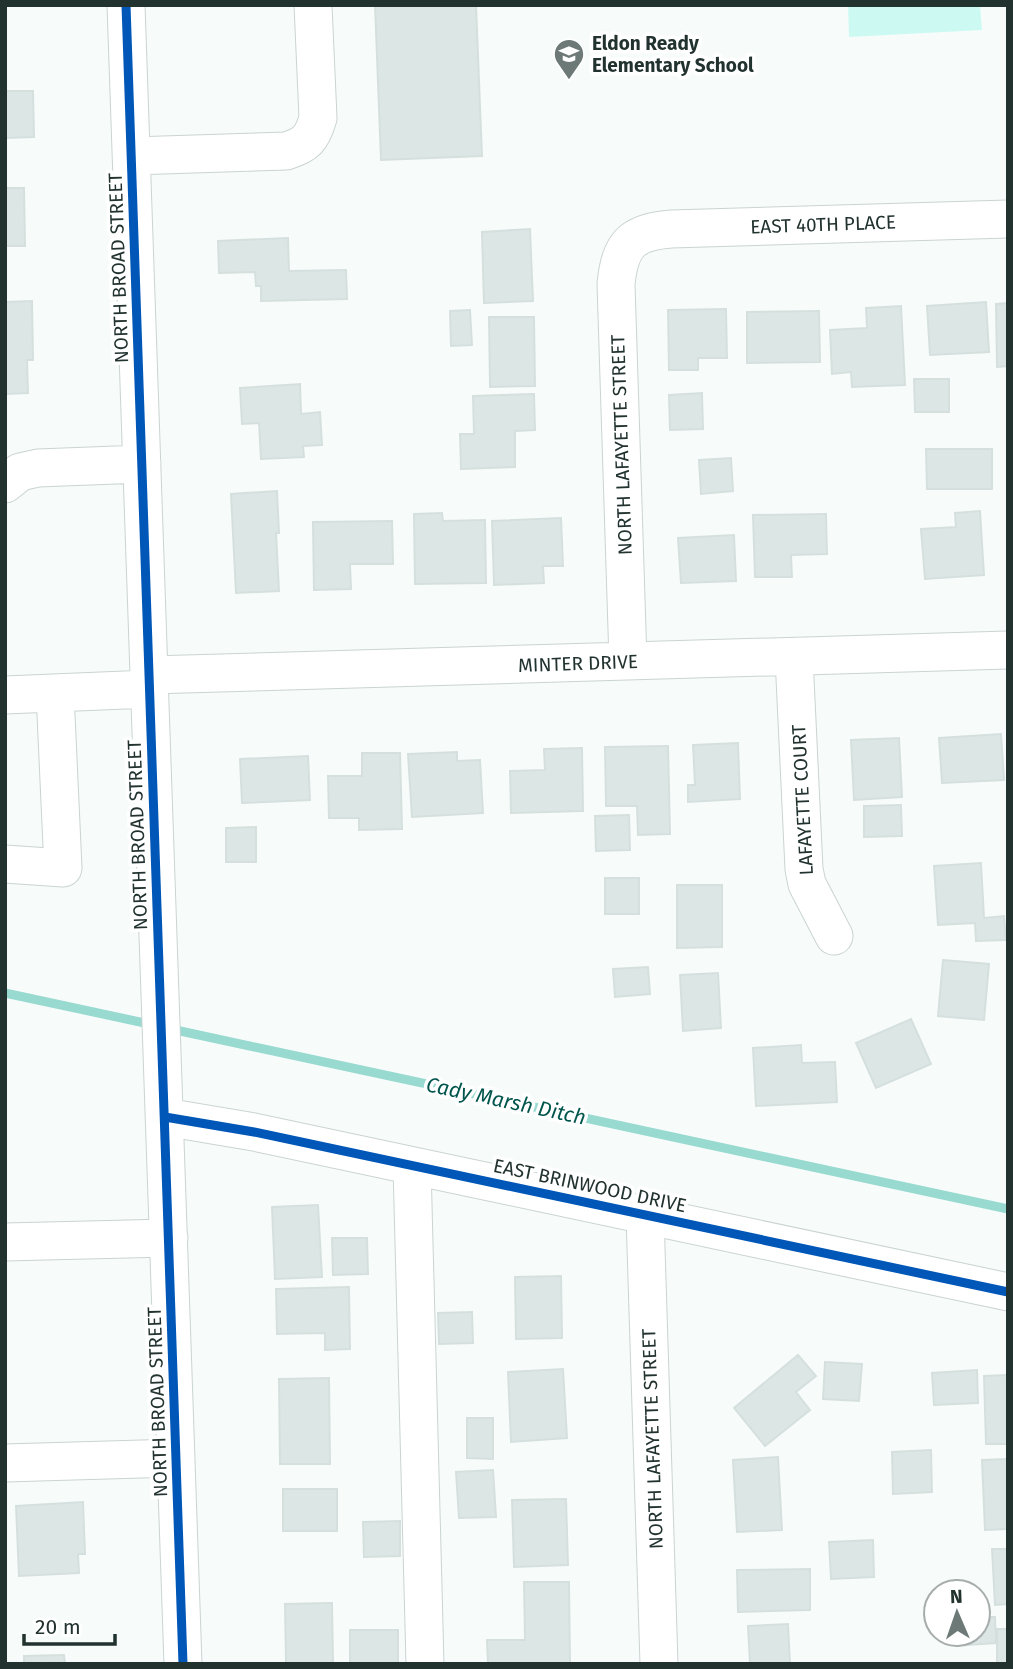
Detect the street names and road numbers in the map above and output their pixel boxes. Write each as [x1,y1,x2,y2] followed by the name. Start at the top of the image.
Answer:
[104,172,133,364] street label: NORTH BROAD STREET
[750,210,896,239] street label: EAST 40TH PLACE
[606,334,637,556] street label: NORTH LAFAYETTE STREET
[518,650,638,677] street label: MINTER DRIVE
[787,724,818,876] street label: LAFAYETTE COURT
[123,739,152,931] street label: NORTH BROAD STREET
[491,1154,689,1217] street label: EAST BRINWOOD DRIVE
[143,1306,172,1498] street label: NORTH BROAD STREET
[637,1328,668,1550] street label: NORTH LAFAYETTE STREET

